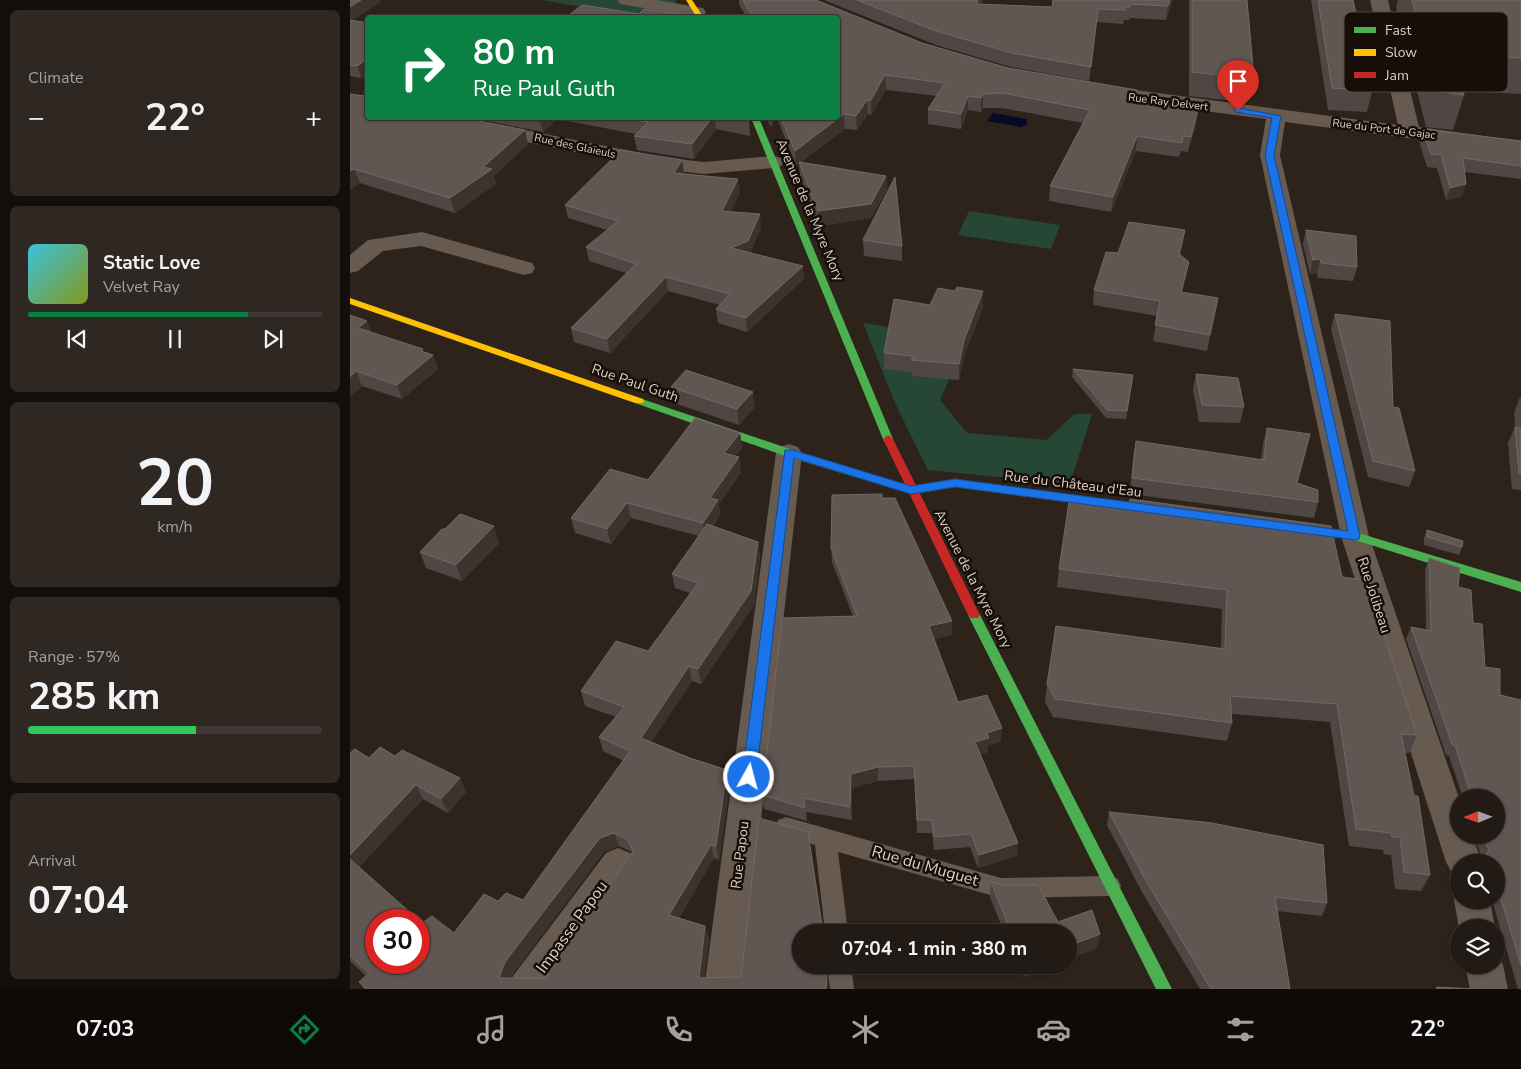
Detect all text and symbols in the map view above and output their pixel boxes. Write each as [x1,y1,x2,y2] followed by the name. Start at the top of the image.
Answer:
[1344,12,1508,92] legend
[1385,21,1411,40] text: Fast
[473,29,555,76] text: 80 m
[390,35,455,100] icon: right
[1385,43,1417,62] text: Slow
[1217,60,1259,111] pin
[1384,66,1409,85] text: Jam
[28,67,83,89] text: Climate
[1224,67,1252,95] icon: arrive
[473,74,616,104] text: Rue Paul Guth
[1127,90,1209,114] street label: Rue Ray Delvert
[145,92,205,143] text: 22°
[28,99,45,137] text: −
[305,99,322,137] text: +
[1332,115,1436,143] street label: Rue du Port de Gajac
[533,130,617,162] street label: Rue des Glaïeuls
[771,136,849,285] street label: Avenue de la Myre Mory
[103,250,200,276] text: Static Love
[103,276,180,298] text: Velvet Ray
[63,325,91,353] icon: previous
[161,325,189,353] icon: pause
[259,325,287,353] icon: next
[589,359,681,407] street label: Rue Paul Guth
[136,439,214,528] text: 20
[1003,466,1143,502] street label: Rue du Château d'Eau
[930,506,1017,652] street label: Avenue de la Myre Mory
[157,516,193,538] text: km/h
[1353,555,1395,635] street label: Rue Jolibeau
[28,646,120,668] text: Range · 57%
[28,671,160,722] text: 285 km
[722,750,774,802] position arrow
[1450,789,1505,844] north arrow
[1450,789,1505,974] map controls
[726,820,754,890] street label: Rue Papou
[869,840,981,892] street label: Rue du Muguet
[28,850,76,872] text: Arrival
[1450,854,1505,909] button: search
[28,875,129,926] text: 07:04
[531,876,613,978] street label: Impasse Papou
[365,909,430,974] speed limit sign: 30
[1450,919,1505,974] button: layers
[842,936,1027,962] text: 07:04 · 1 min · 380 m
[287,1012,322,1047] icon: directions
[474,1012,509,1047] icon: music
[661,1012,696,1047] icon: phone
[848,1012,883,1047] icon: climate
[1036,1012,1071,1047] icon: car
[1223,1012,1258,1047] icon: filters
[76,1014,134,1044] text: 07:03
[1410,1014,1445,1044] text: 22°

